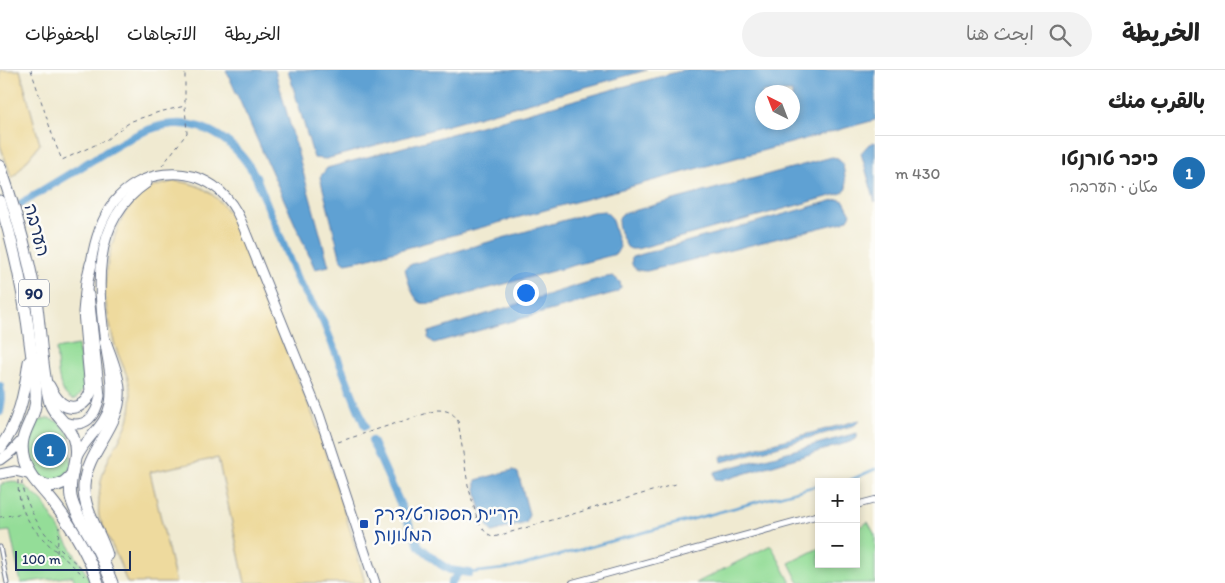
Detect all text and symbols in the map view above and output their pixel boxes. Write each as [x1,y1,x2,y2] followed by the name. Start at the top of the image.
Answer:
[742,12,1092,57] search box
[1122,18,1200,47] text: الخريطة
[1046,21,1074,49] icon: search
[966,22,1034,45] text: ابحث هنا
[25,23,99,45] text: المحفوظات
[127,23,197,45] text: الاتجاهات
[225,23,281,45] text: الخريطة
[755,85,800,130] north arrow
[1108,88,1205,113] text: بالقرب منك
[1061,147,1158,170] text: כיכר טורנטו
[895,164,940,183] text: 430 m
[1185,164,1193,183] text: 1
[1069,177,1158,196] text: مكان · הערבה
[19,201,55,259] street label: הערבה
[19,280,49,307] road number: 90
[513,280,539,306] your location
[34,431,66,469] pin: 1
[815,478,860,568] map controls
[815,478,860,523] button: +
[374,503,519,546] place label: קריית הספורט/דרך המלונות
[358,518,370,530] marker: קריית הספורט/דרך המלונות
[815,523,860,568] button: −
[15,548,131,571] scale bar
[22,551,61,568] text: 100 m

